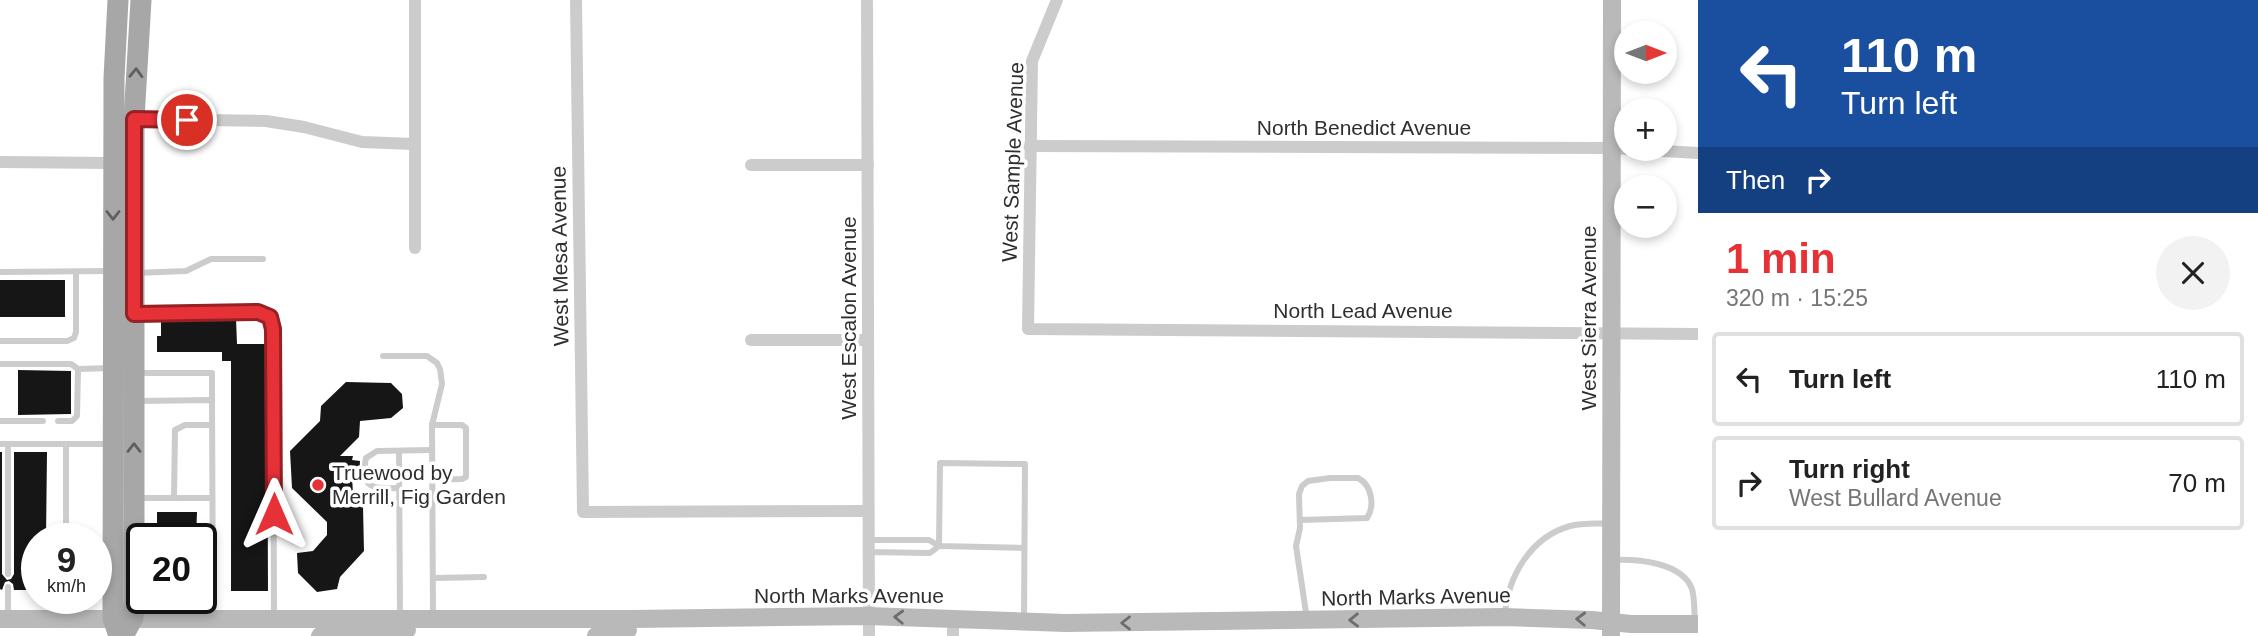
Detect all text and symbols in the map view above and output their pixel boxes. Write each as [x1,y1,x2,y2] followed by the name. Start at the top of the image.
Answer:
[1614,21,1676,84] north arrow
[1614,21,1677,238] map controls
[1726,28,1817,119] icon: left
[1841,28,1977,82] text: 110 m
[998,62,1027,262] street label: West Sample Avenue
[128,68,143,79] one-way arrow
[1841,85,1957,121] text: Turn left
[157,90,217,150] pin
[1614,98,1677,161] button: +
[168,101,206,139] icon: arrive
[1257,116,1471,139] street label: North Benedict Avenue
[1799,161,1837,199] icon: right
[1726,165,1785,195] text: Then
[546,166,573,346] street label: West Mesa Avenue
[1614,175,1677,238] button: −
[105,210,121,221] one-way arrow
[837,216,860,420] street label: West Escalon Avenue
[1577,226,1600,410] street label: West Sierra Avenue
[1726,235,1836,282] text: 1 min
[2156,236,2230,310] button: close
[1726,285,1868,311] text: 320 m · 15:25
[1273,299,1453,322] street label: North Lead Avenue
[1730,360,1768,398] icon: left
[1789,364,1891,394] text: Turn left
[2156,364,2226,394] text: 110 m
[126,442,142,452] one-way arrow
[1789,454,1910,484] text: Turn right
[332,461,506,508] place label: Truewood by Merrill, Fig Garden
[1730,464,1768,502] icon: right
[2168,468,2226,498] text: 70 m
[237,477,311,551] position arrow
[310,477,326,493] marker: Truewood by Merrill, Fig Garden
[1789,485,2002,511] text: West Bullard Avenue
[126,523,217,614] speed limit sign: 20
[57,540,76,579] text: 9
[47,576,86,596] text: km/h
[1321,583,1511,610] street label: North Marks Avenue
[754,584,944,607] street label: North Marks Avenue
[893,610,904,625] one-way arrow
[1575,612,1586,627] one-way arrow
[1348,613,1359,628] one-way arrow
[1120,615,1131,631] one-way arrow

